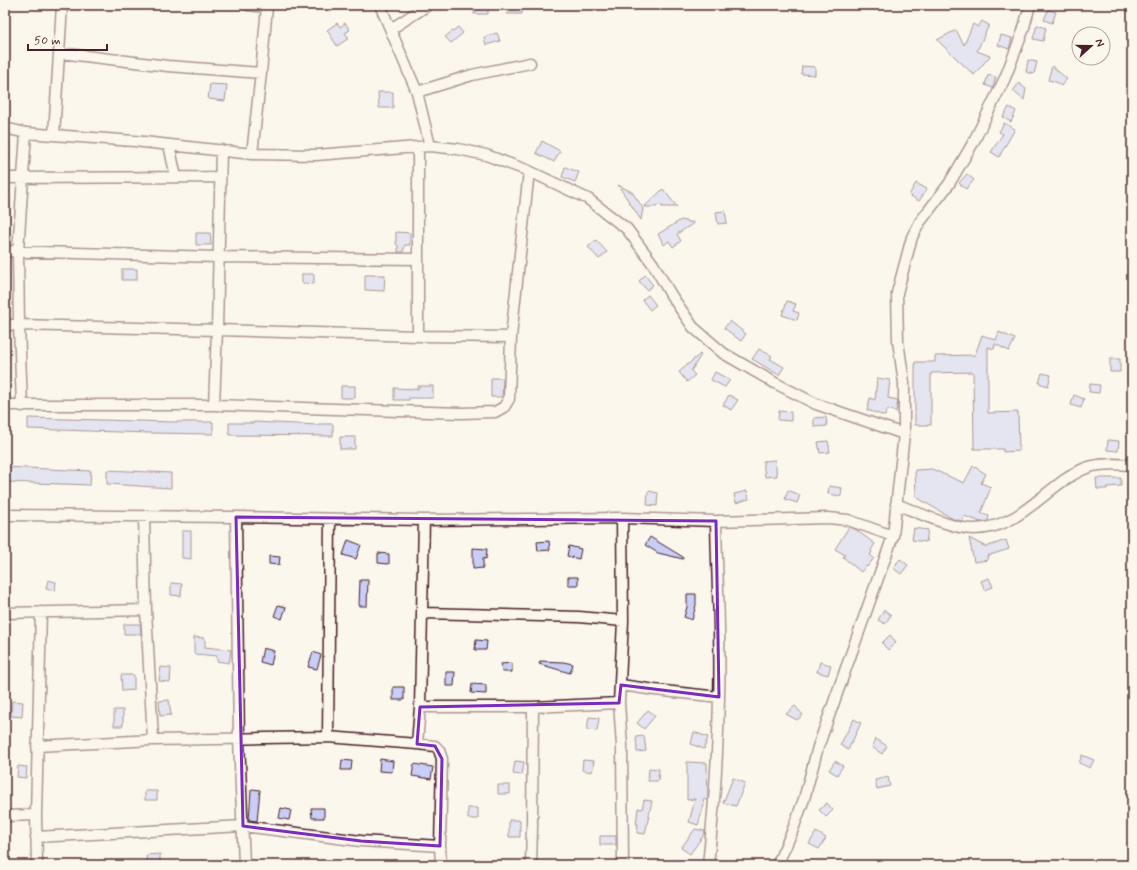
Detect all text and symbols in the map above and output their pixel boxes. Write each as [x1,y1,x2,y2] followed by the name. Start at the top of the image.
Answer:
[28,26,107,52] scale bar
[1071,26,1111,66] north arrow
[34,33,61,49] text: 50 m
[1092,37,1107,49] text: N

